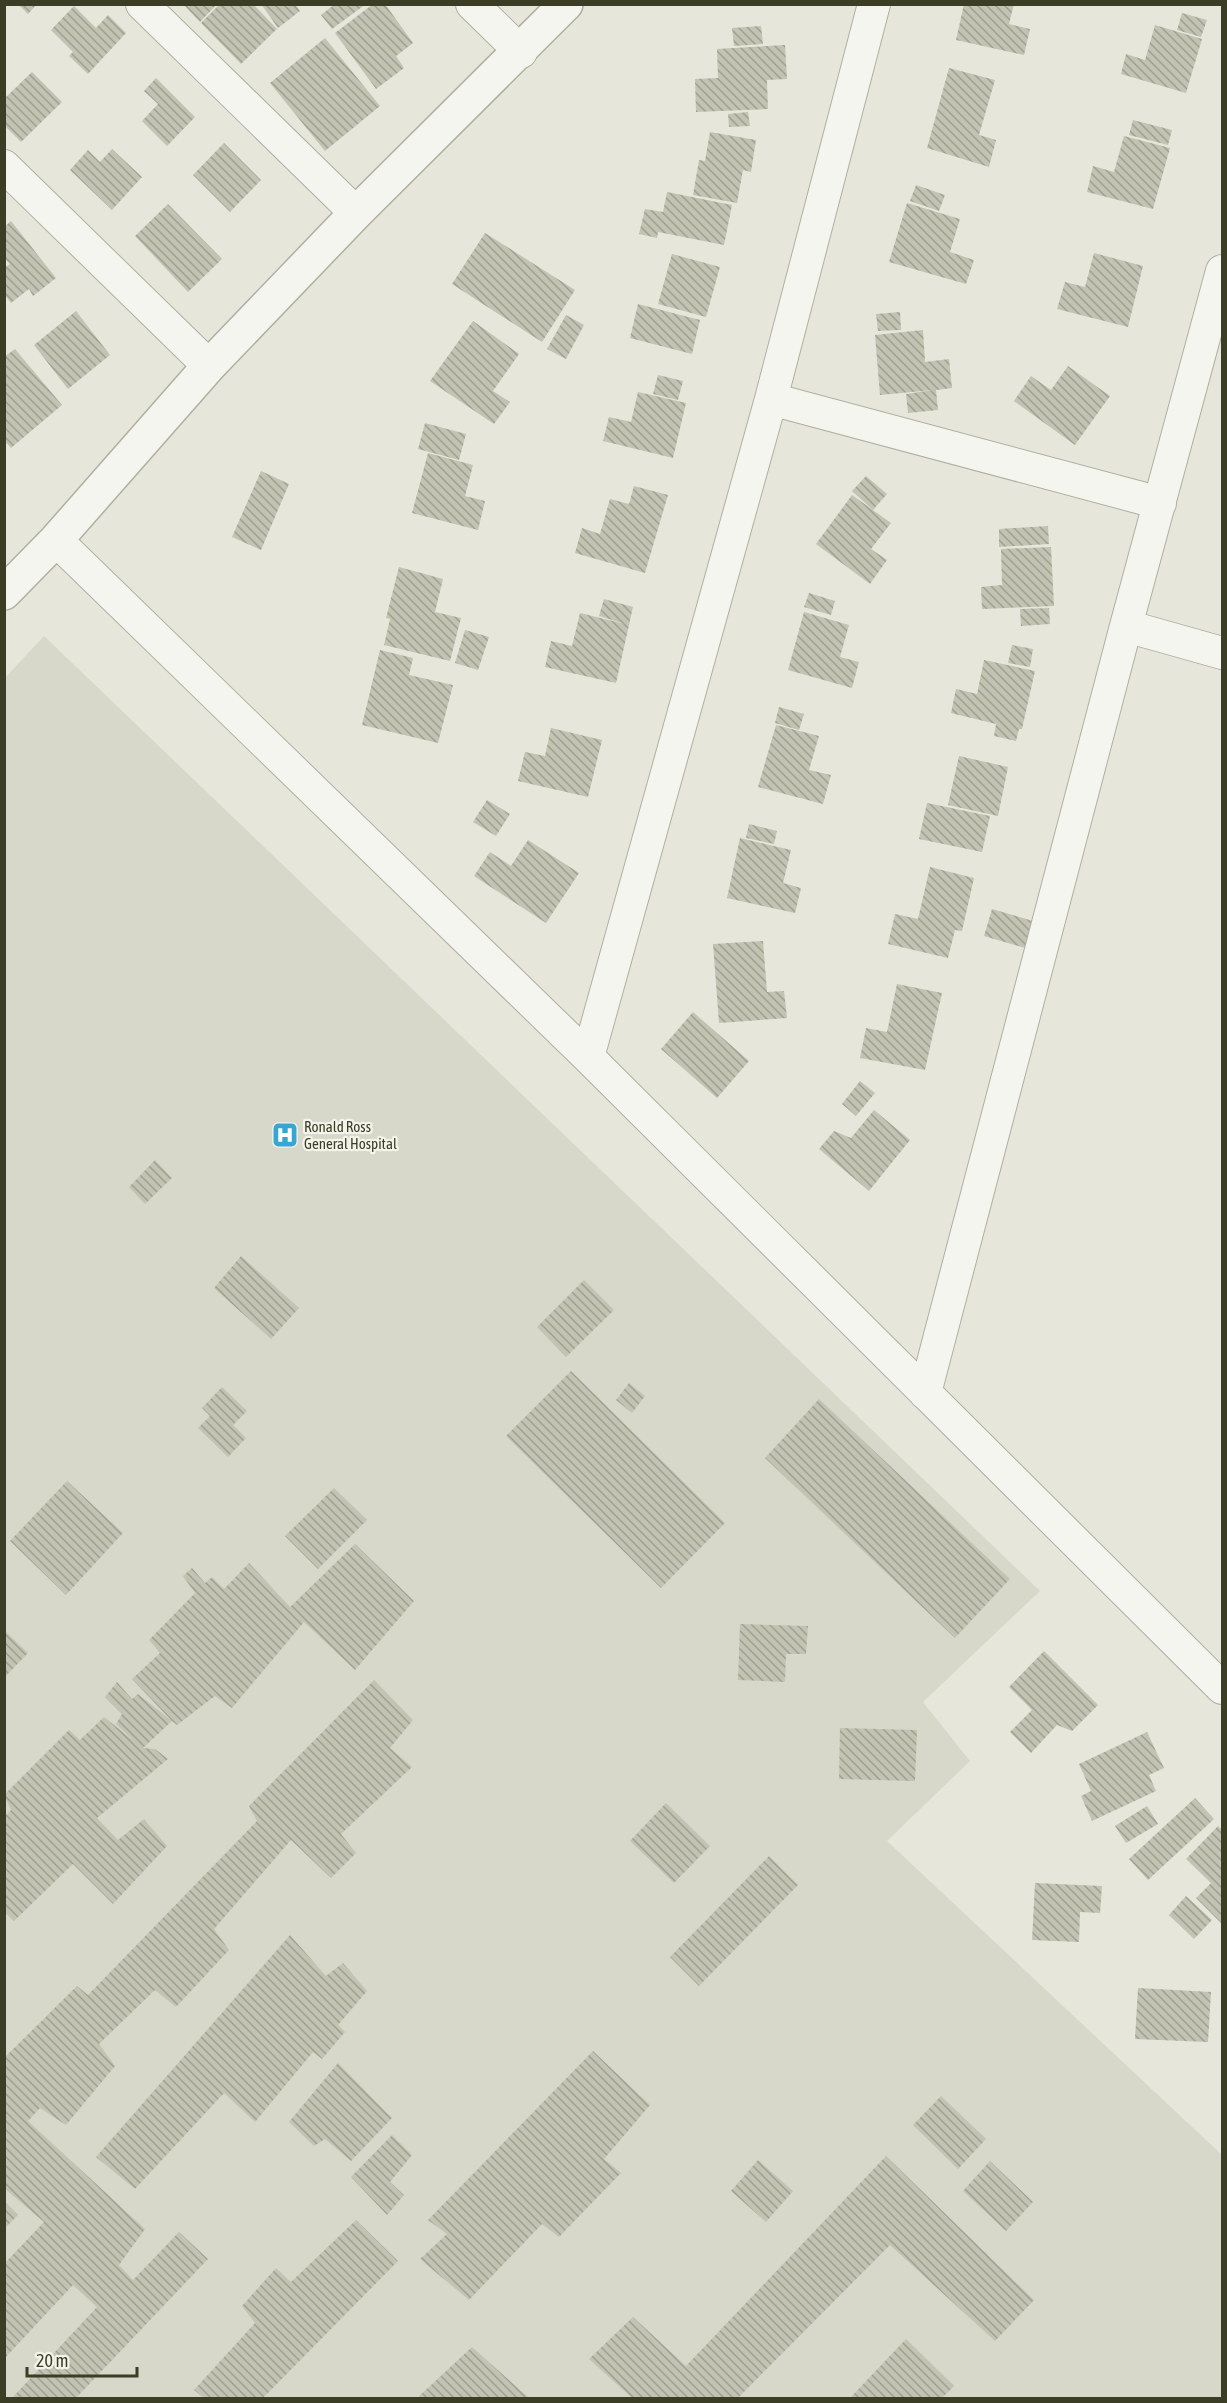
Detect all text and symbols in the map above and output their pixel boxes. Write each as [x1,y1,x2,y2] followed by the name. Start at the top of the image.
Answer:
[304,1118,397,1152] place label: Ronald Ross General Hospital
[270,1120,300,1150] hospital icon: Ronald Ross General Hospital
[27,2340,136,2378] scale bar
[36,2350,68,2371] text: 20 m

